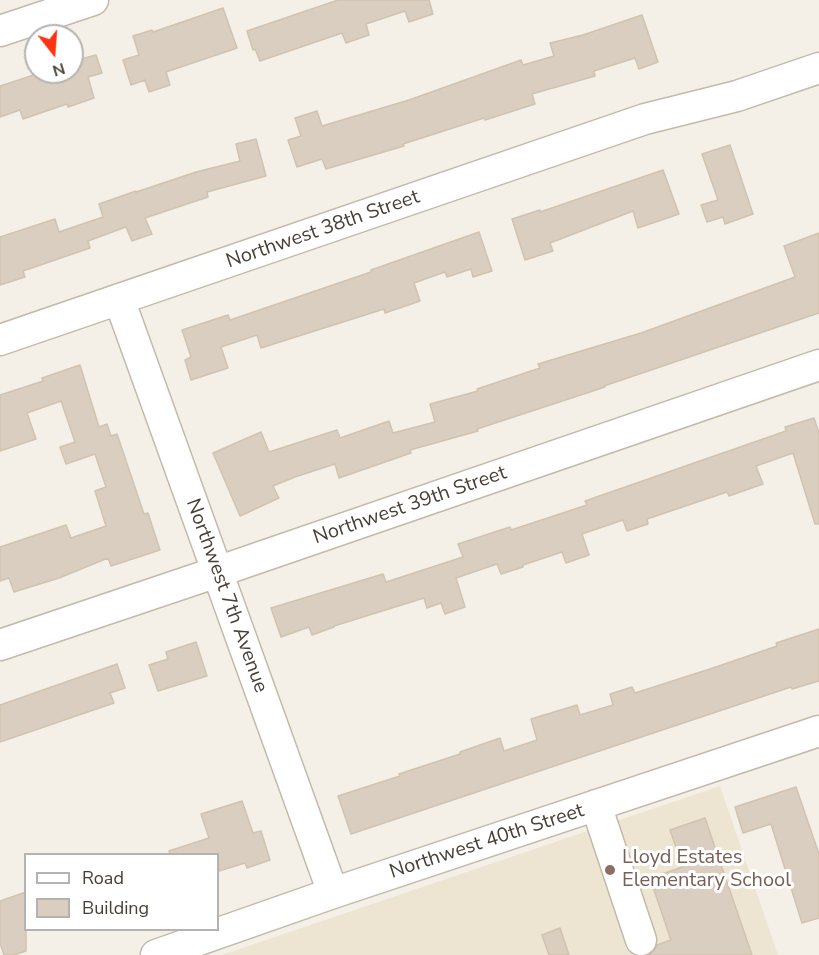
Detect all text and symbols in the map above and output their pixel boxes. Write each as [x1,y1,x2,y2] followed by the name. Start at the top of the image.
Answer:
[24,24,84,84] north arrow
[50,57,68,82] text: N
[223,186,423,274] street label: Northwest 38th Street
[310,462,510,550] street label: Northwest 39th Street
[180,496,272,696] street label: Northwest 7th Avenue
[387,799,587,885] street label: Northwest 40th Street
[622,846,791,893] place label: Lloyd Estates Elementary School
[24,853,219,931] legend
[603,863,617,877] marker: Lloyd Estates Elementary School
[82,866,124,890] text: Road
[82,896,149,920] text: Building

